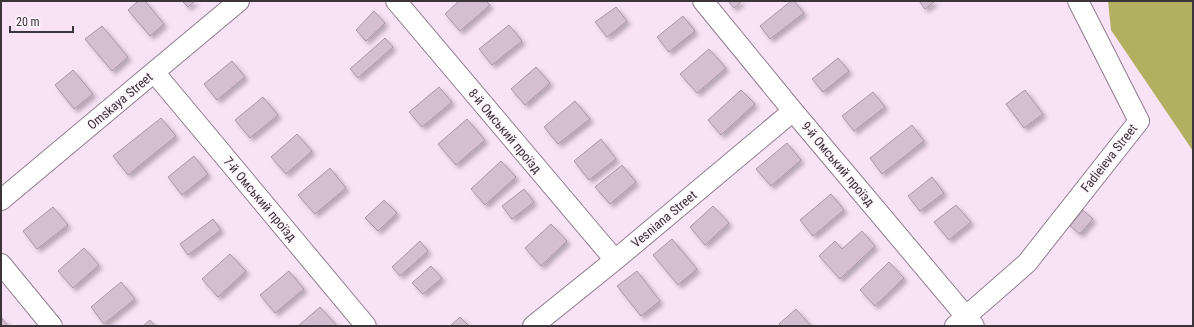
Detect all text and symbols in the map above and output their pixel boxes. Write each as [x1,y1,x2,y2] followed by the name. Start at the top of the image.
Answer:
[10,8,73,34] scale bar
[16,15,40,29] text: 20 m
[84,69,156,133] street label: Omskaya Street
[465,86,545,176] street label: 8-й Омський проїзд
[798,119,878,209] street label: 9-й Омський проїзд
[1078,121,1140,195] street label: Fadieieva Street
[220,154,300,244] street label: 7-й Омський проїзд
[628,187,700,251] street label: Vesniana Street

